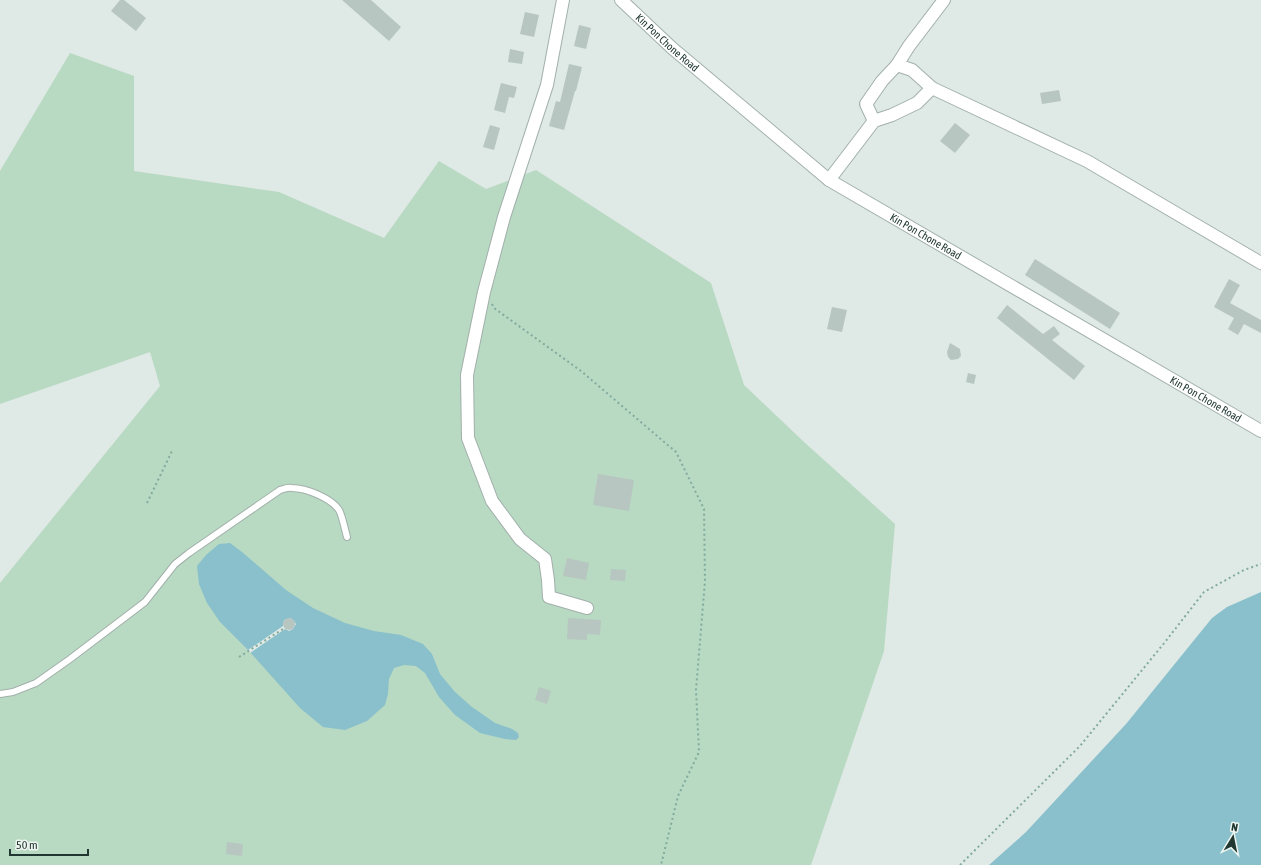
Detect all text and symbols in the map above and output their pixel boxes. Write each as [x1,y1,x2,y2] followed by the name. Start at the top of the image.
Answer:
[633,11,701,74] street label: Kin Pon Chone Road
[888,211,963,262] street label: Kin Pon Chone Road
[1168,374,1244,424] street label: Kin Pon Chone Road
[1213,817,1253,857] north arrow
[1230,821,1239,834] text: N
[10,831,88,857] scale bar
[16,838,38,852] text: 50 m

